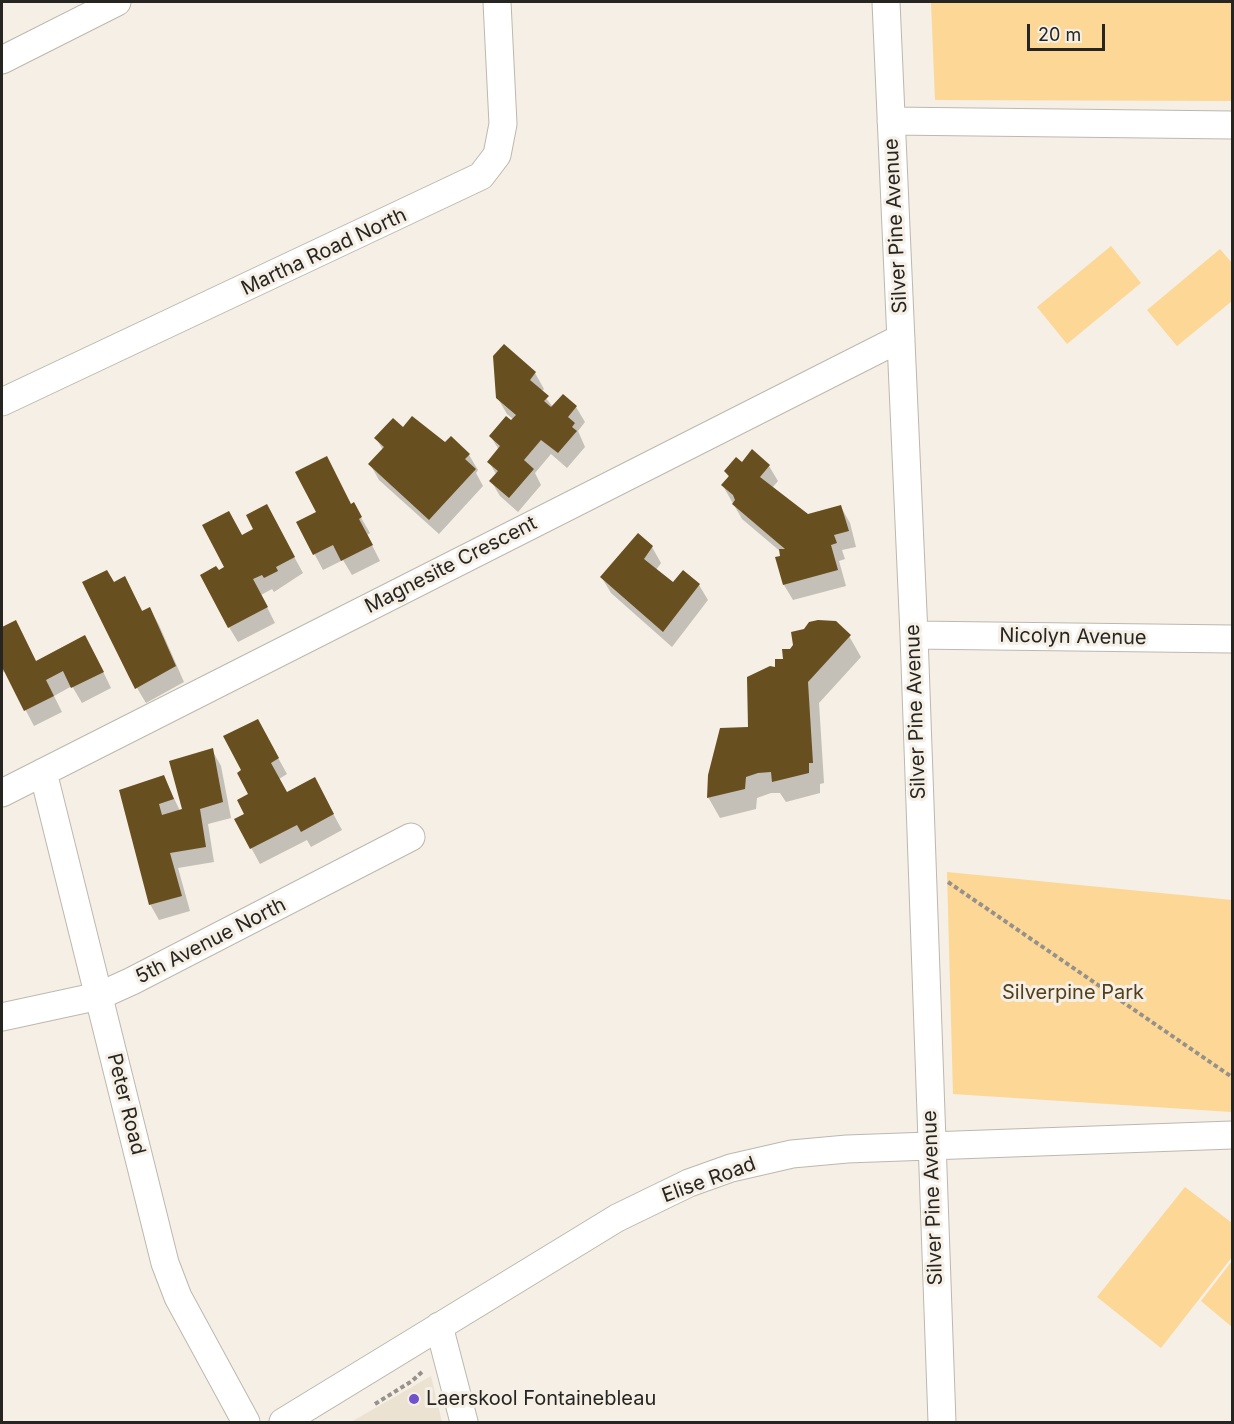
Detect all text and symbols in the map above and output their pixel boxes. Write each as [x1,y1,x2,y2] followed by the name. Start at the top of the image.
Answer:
[1030,12,1108,50] scale bar
[1038,24,1081,45] text: 20 m
[879,138,913,314] street label: Silver Pine Avenue
[238,203,410,301] street label: Martha Road North
[361,511,541,619] street label: Magnesite Crescent
[901,624,931,800] street label: Silver Pine Avenue
[999,624,1147,650] street label: Nicolyn Avenue
[132,893,290,989] street label: 5th Avenue North
[1002,981,1144,1005] park label: Silverpine Park
[102,1051,150,1157] street label: Peter Road
[918,1110,948,1286] street label: Silver Pine Avenue
[659,1152,759,1208] street label: Elise Road
[426,1387,656,1411] place label: Laerskool Fontainebleau
[407,1392,421,1406] marker: Laerskool Fontainebleau

